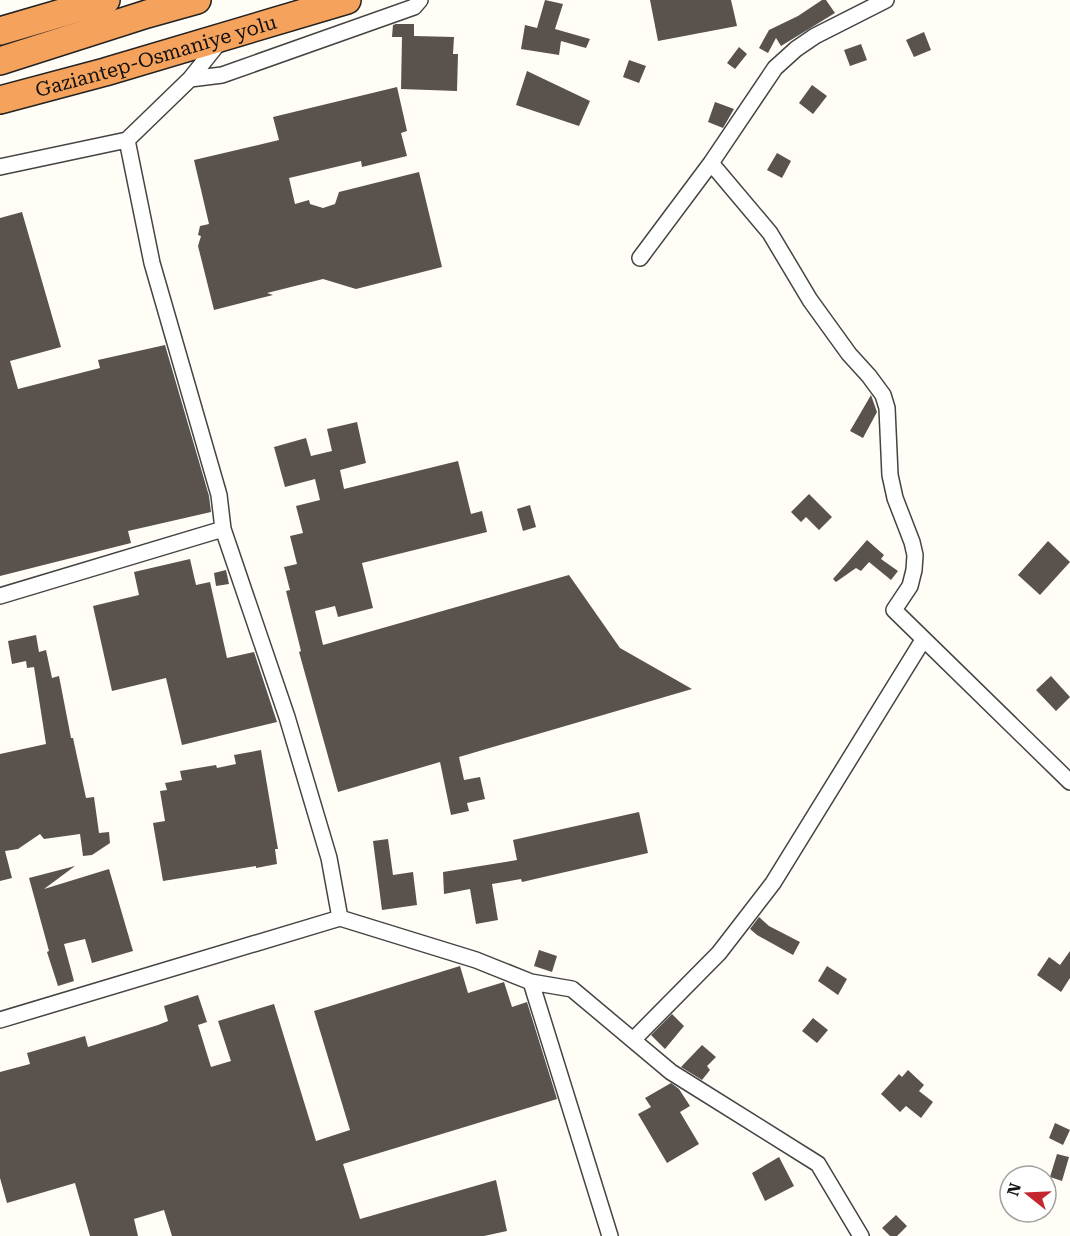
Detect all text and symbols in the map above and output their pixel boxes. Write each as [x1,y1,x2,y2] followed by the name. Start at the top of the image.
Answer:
[33,9,280,102] street label: Gaziantep-Osmaniye yolu
[998,1164,1058,1224] north arrow
[1003,1181,1025,1198] text: N

